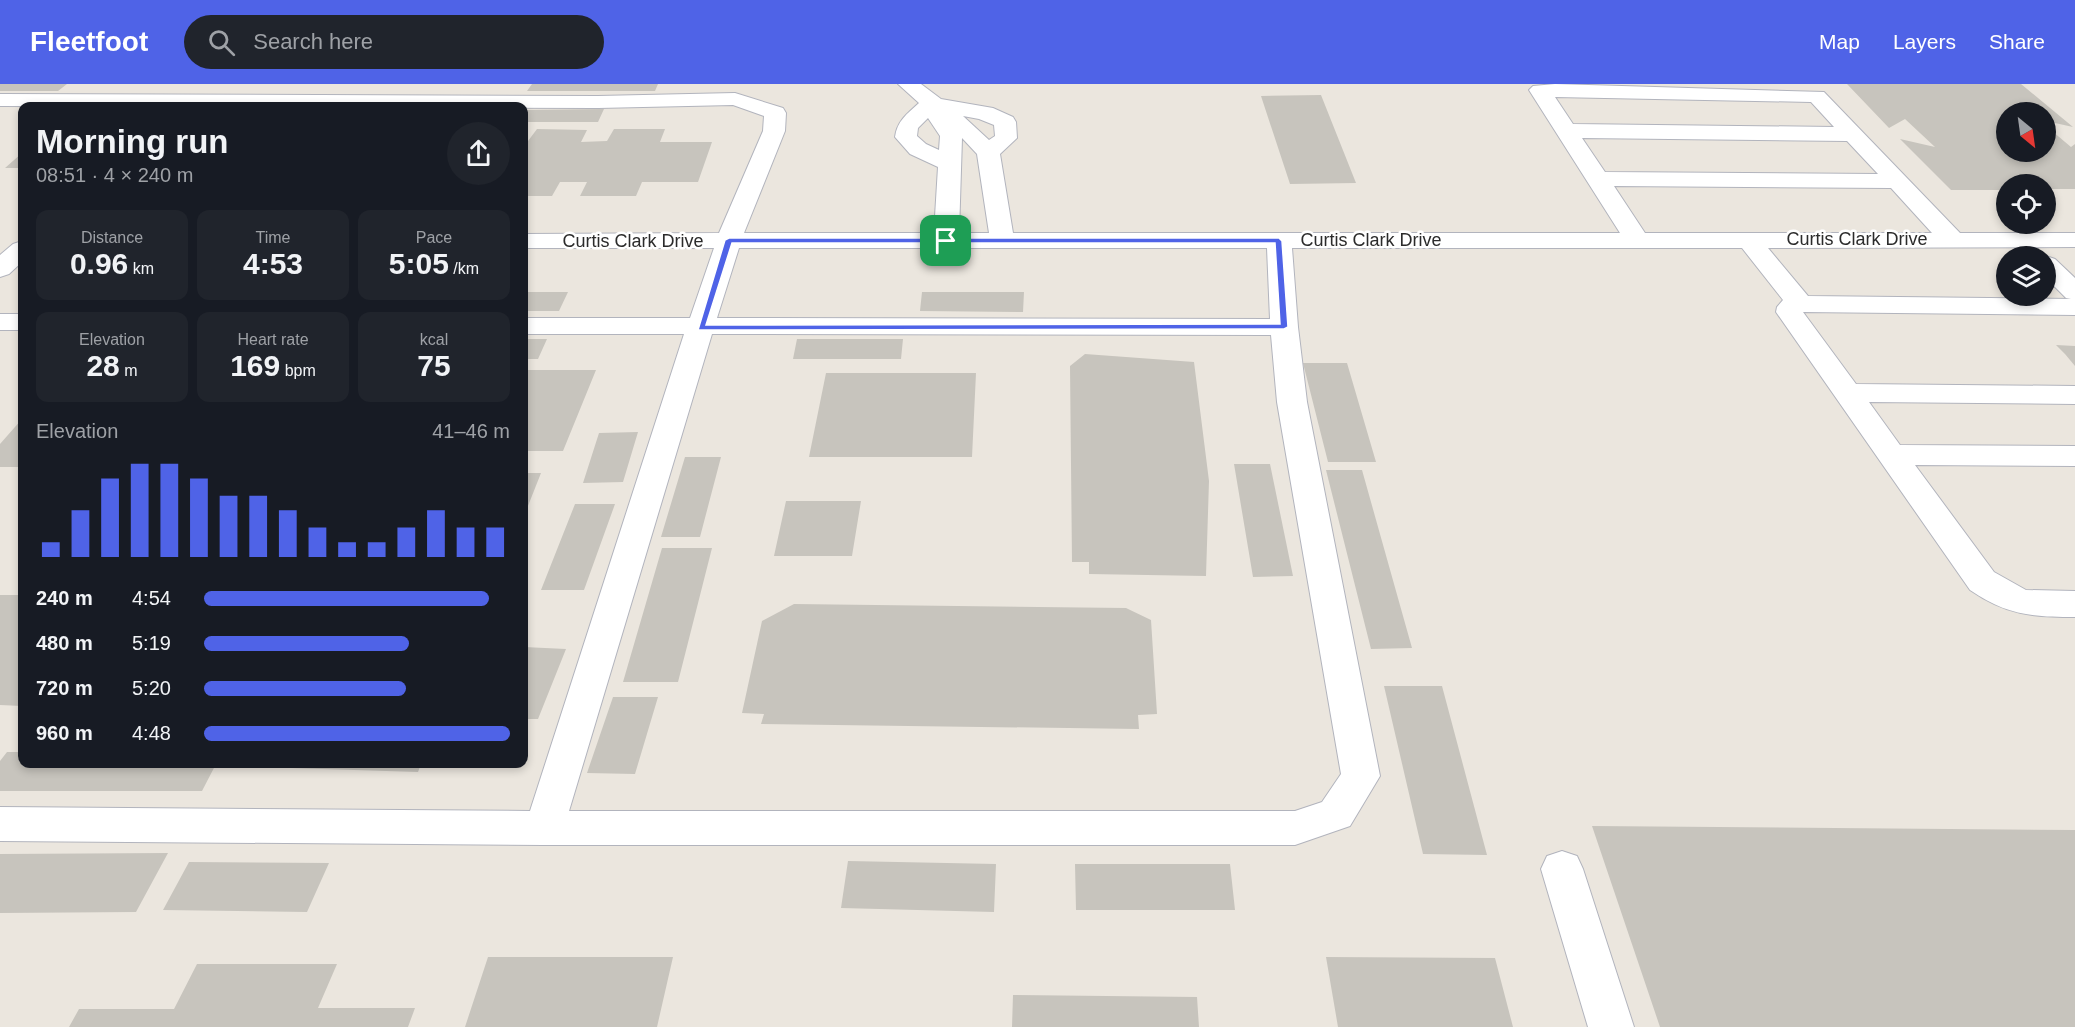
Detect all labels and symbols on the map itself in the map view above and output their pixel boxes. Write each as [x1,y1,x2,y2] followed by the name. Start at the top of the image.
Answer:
[1996,102,2056,162] north arrow
[920,215,971,266] pin
[1786,229,1928,249] street label: Curtis Clark Drive
[1300,230,1442,250] street label: Curtis Clark Drive
[562,231,704,251] street label: Curtis Clark Drive

